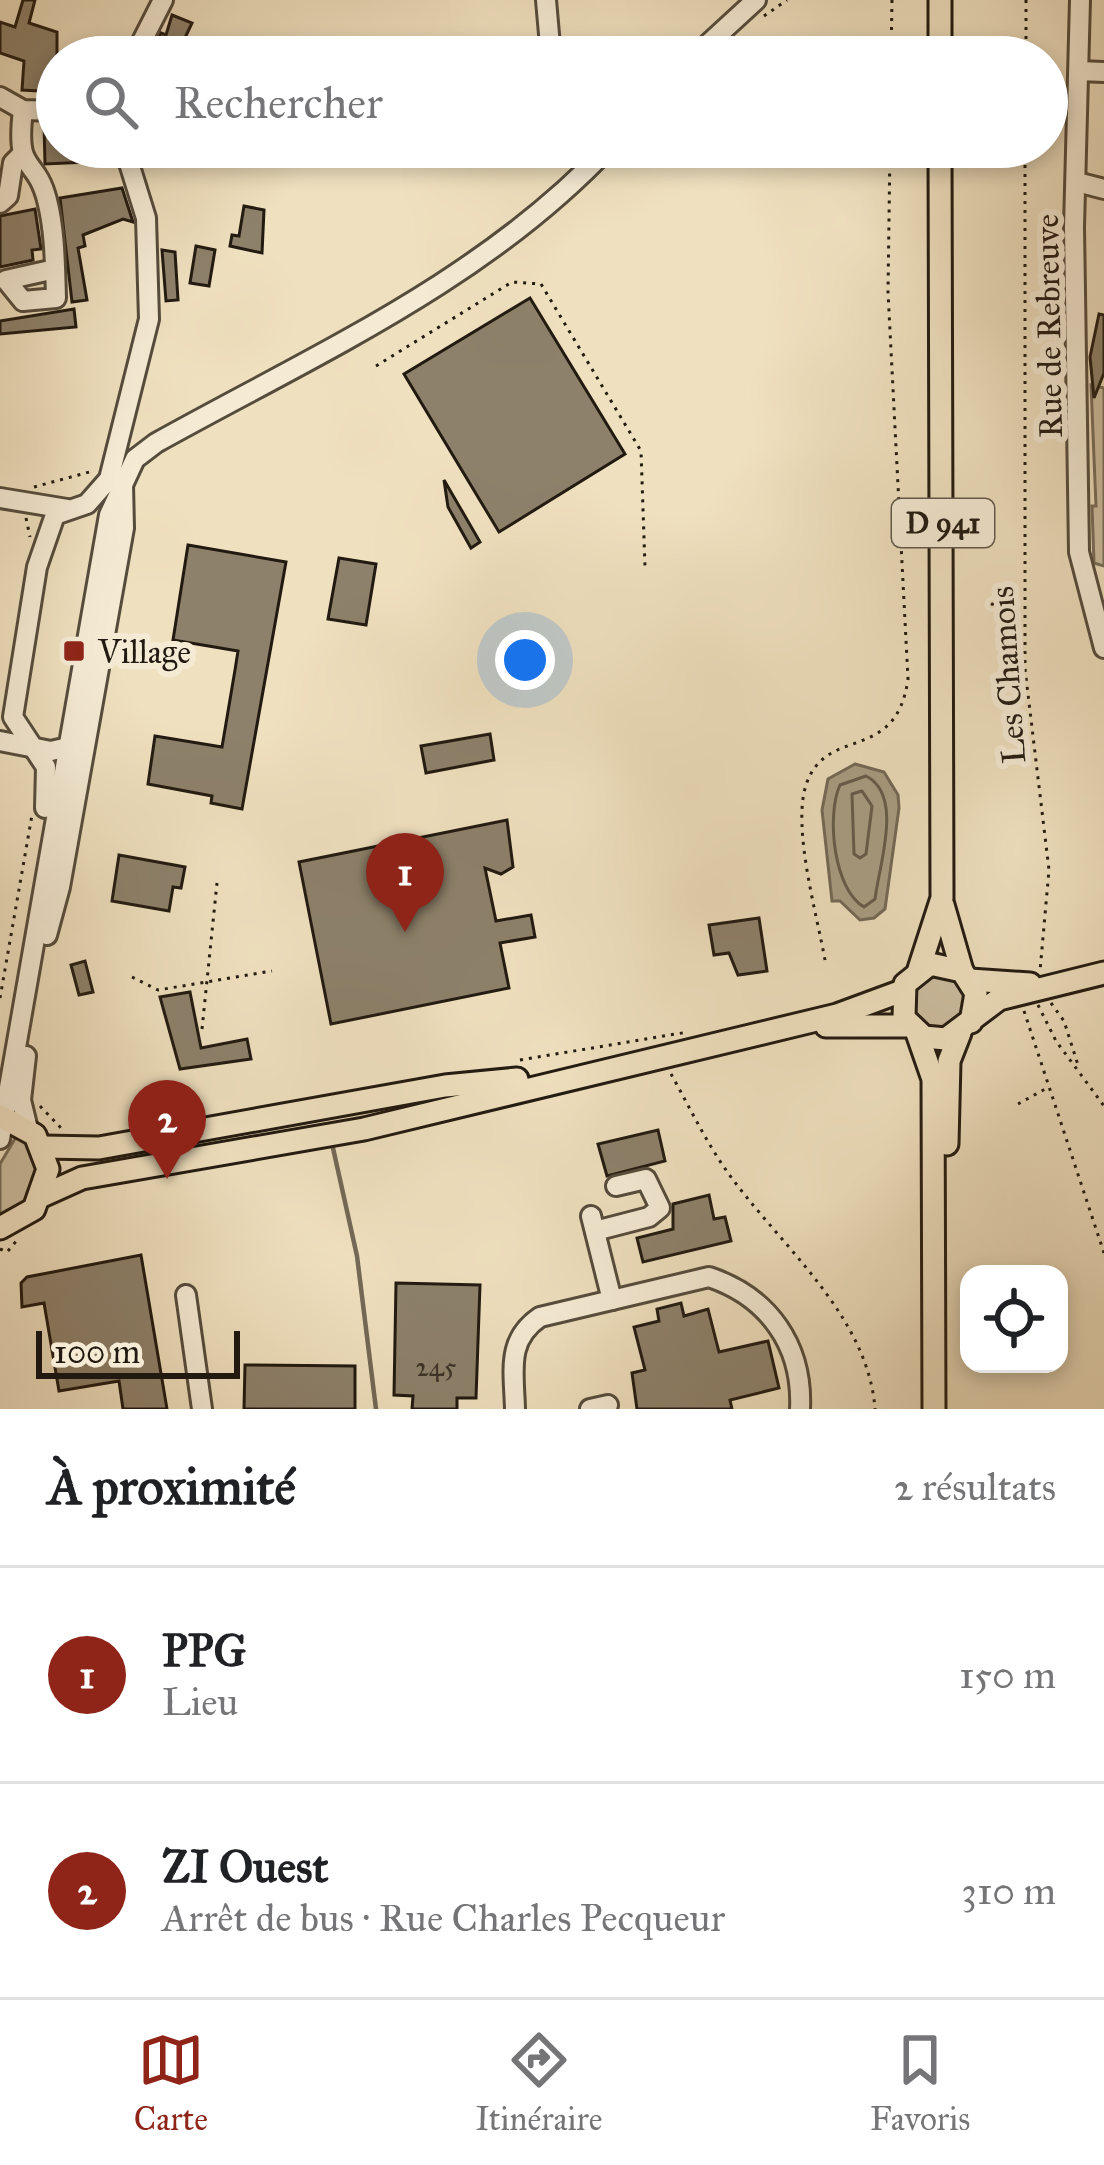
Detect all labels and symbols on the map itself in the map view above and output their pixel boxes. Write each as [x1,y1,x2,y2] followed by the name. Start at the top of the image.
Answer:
[1027,214,1071,438] street label: Rue de Rebreuve
[892,499,994,547] road number: D 941
[982,585,1034,765] street label: Les Chamois
[495,630,555,690] your location
[97,632,191,672] place label: Village
[61,638,87,664] marker: Village
[366,833,444,932] pin: 1
[128,1080,206,1179] pin: 2
[36,1325,240,1378] scale bar
[416,1350,457,1383] house number: 245

